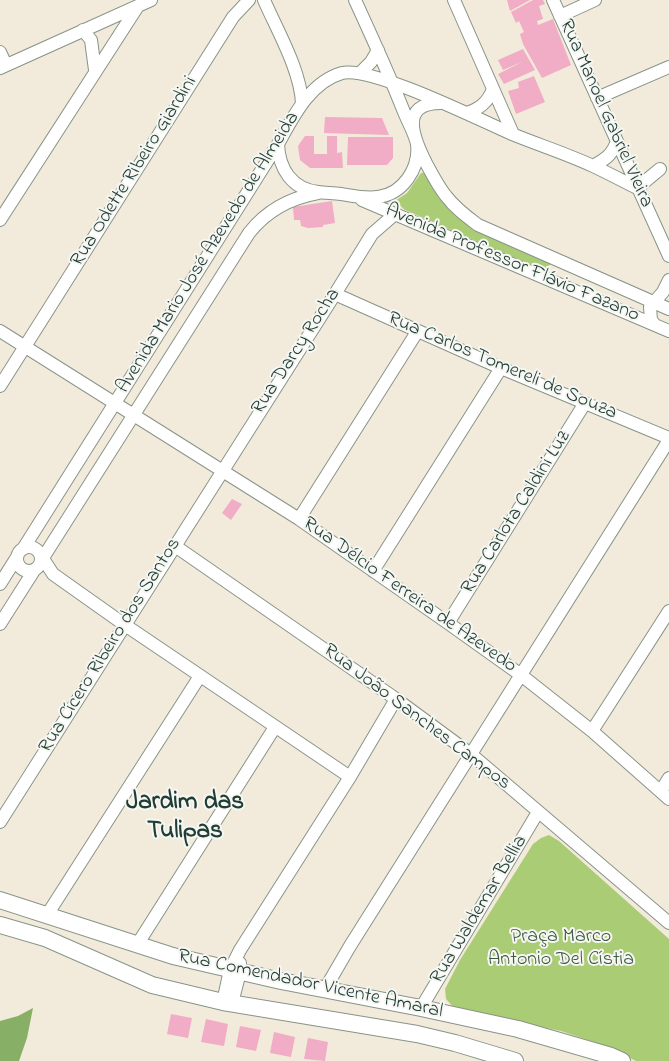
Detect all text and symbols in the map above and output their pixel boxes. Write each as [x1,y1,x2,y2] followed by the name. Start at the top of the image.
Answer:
[553,16,657,212] street label: Rua Manoel Gabriel Vieira
[67,72,203,272] street label: Rua Odette Ribeiro Giardini
[112,108,306,398] street label: Avenida Mario José Azevedo de Almeida
[381,199,643,329] street label: Avenida Professor Flávio Fazano
[247,284,347,420] street label: Rua Darcy Rocha
[384,308,620,426] street label: Rua Carlos Tomereli de Souza
[457,427,577,599] street label: Rua Carlota Caldini Luz
[297,513,521,679] street label: Rua Délcio Ferreira de Azevedo
[35,534,187,758] street label: Rua Cícero Ribeiro dos Santos
[317,640,515,796] street label: Rua João Sanches Campos
[126,789,244,848] district label: Jardim das Tulipas
[426,831,534,989] street label: Rua Waldemar Bellia
[488,926,634,973] park label: Praça Marco Antonio Del Cístia
[175,945,445,1025] street label: Rua Comendador Vicente Amaral

